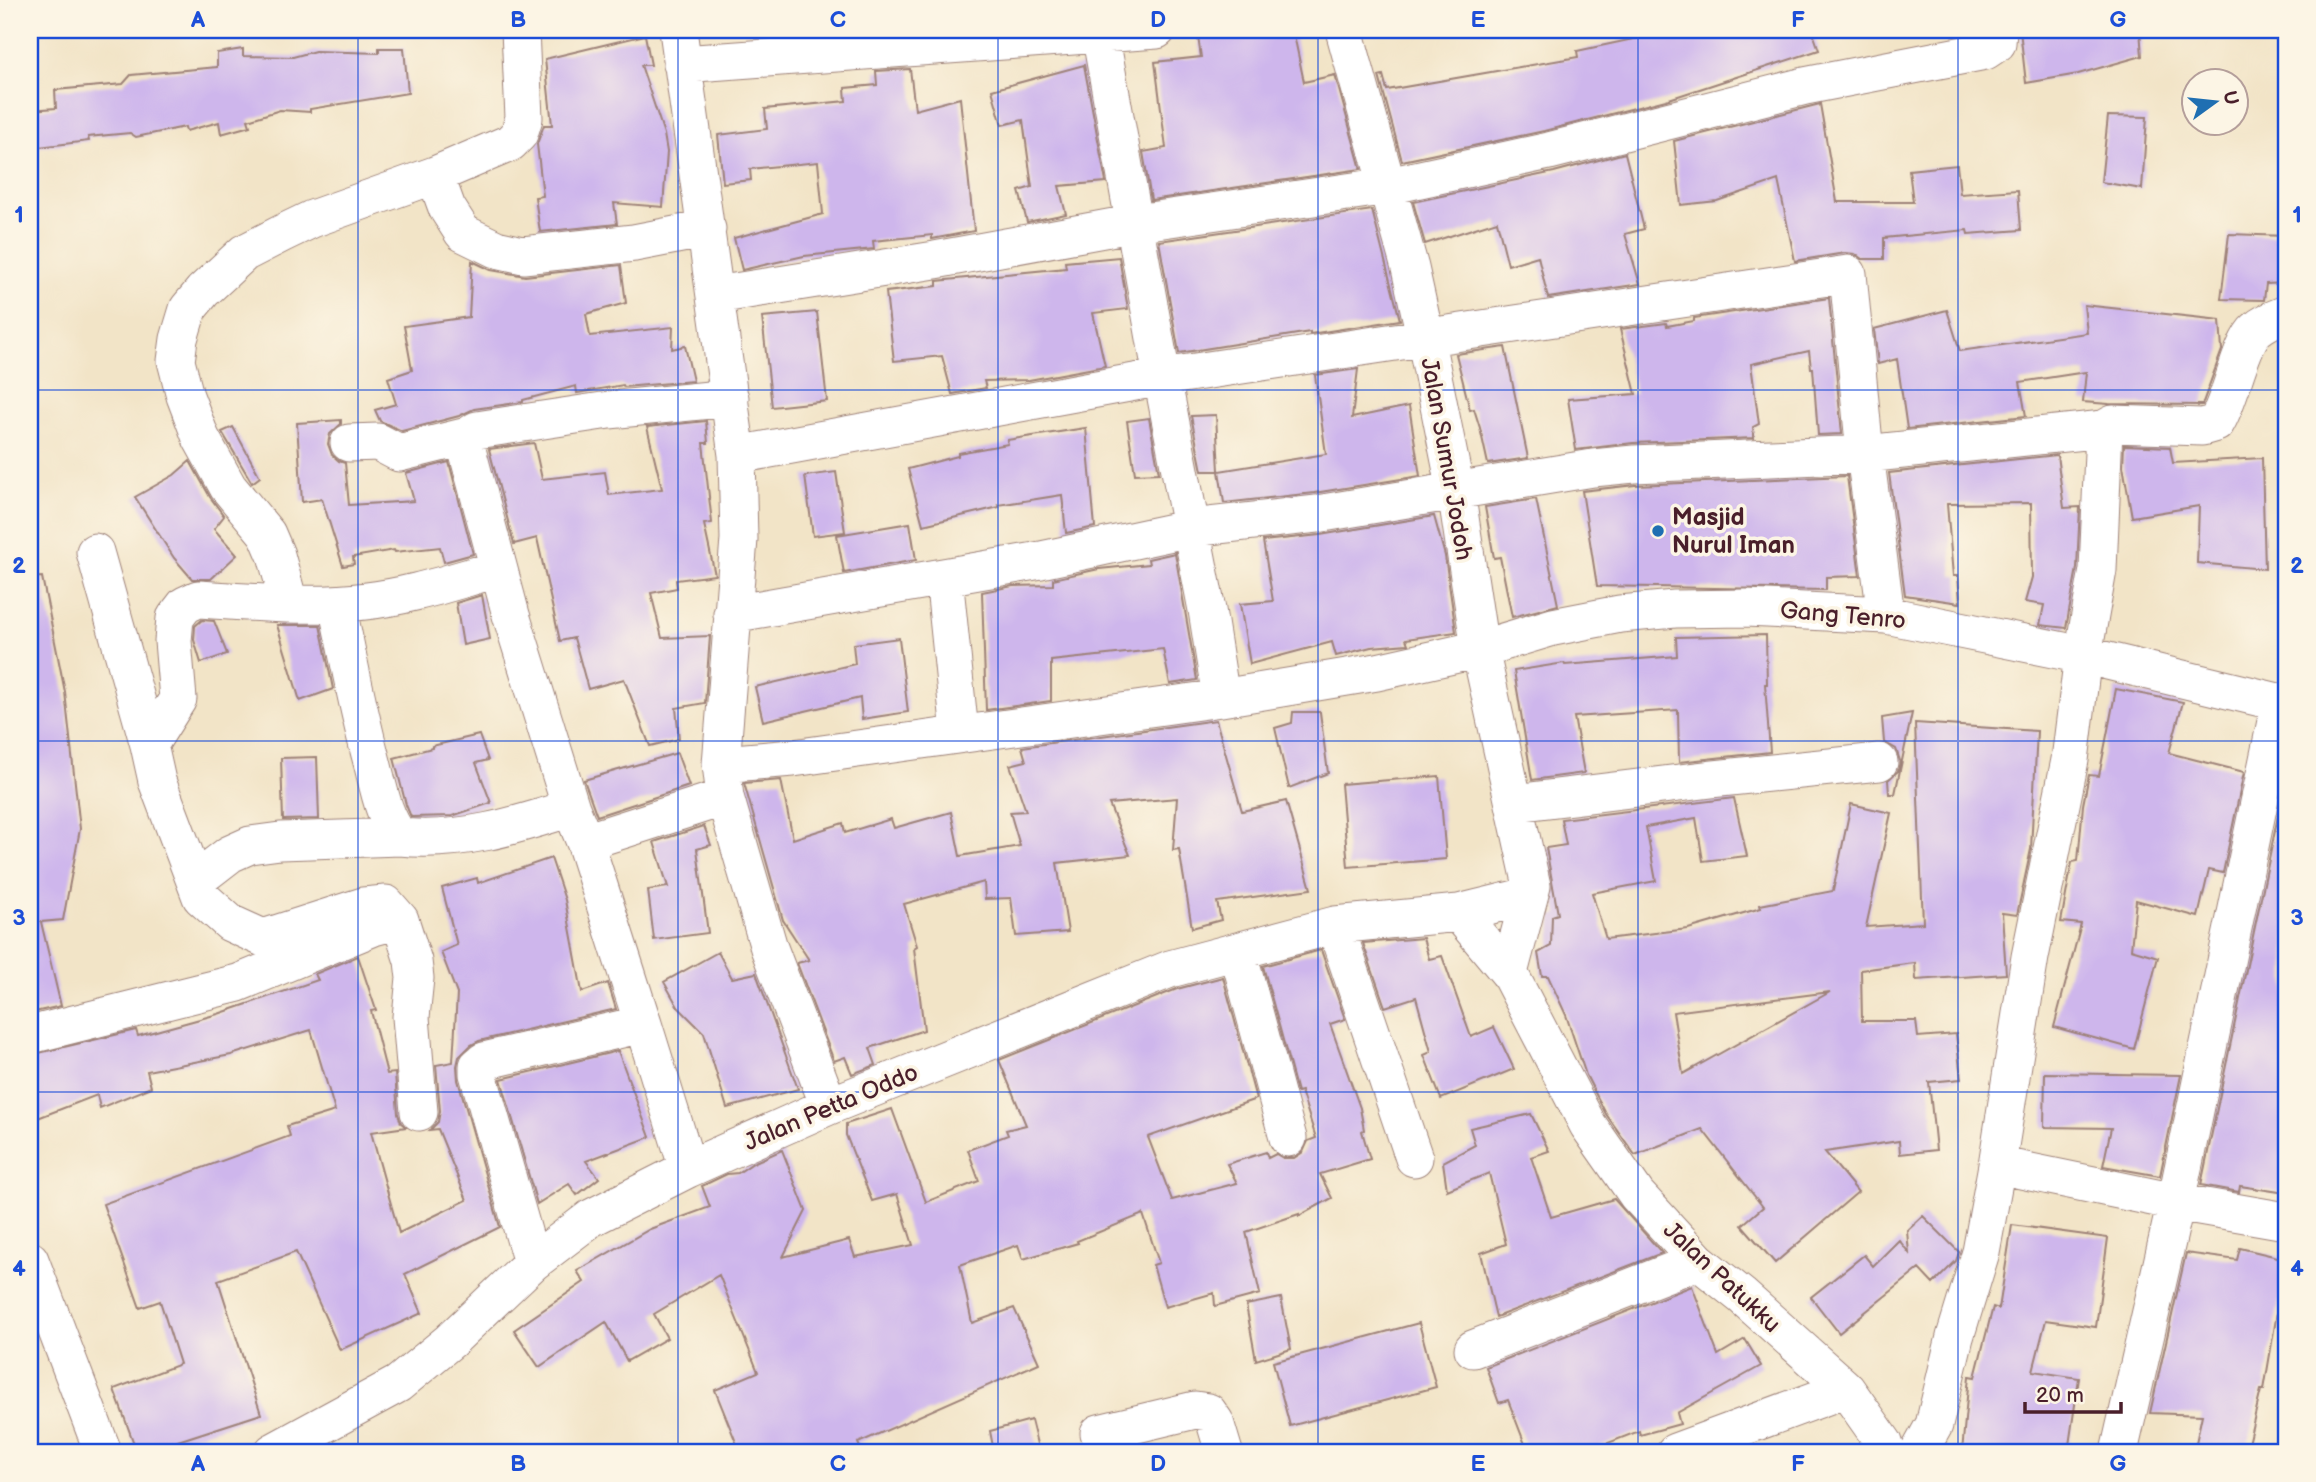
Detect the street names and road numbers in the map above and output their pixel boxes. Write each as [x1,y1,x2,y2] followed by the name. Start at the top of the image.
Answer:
[1414,356,1479,563] street label: Jalan Sumur Jodoh
[1779,596,1907,635] street label: Gang Tenro
[740,1058,922,1157] street label: Jalan Petta Oddo
[1657,1216,1786,1339] street label: Jalan Patukku

